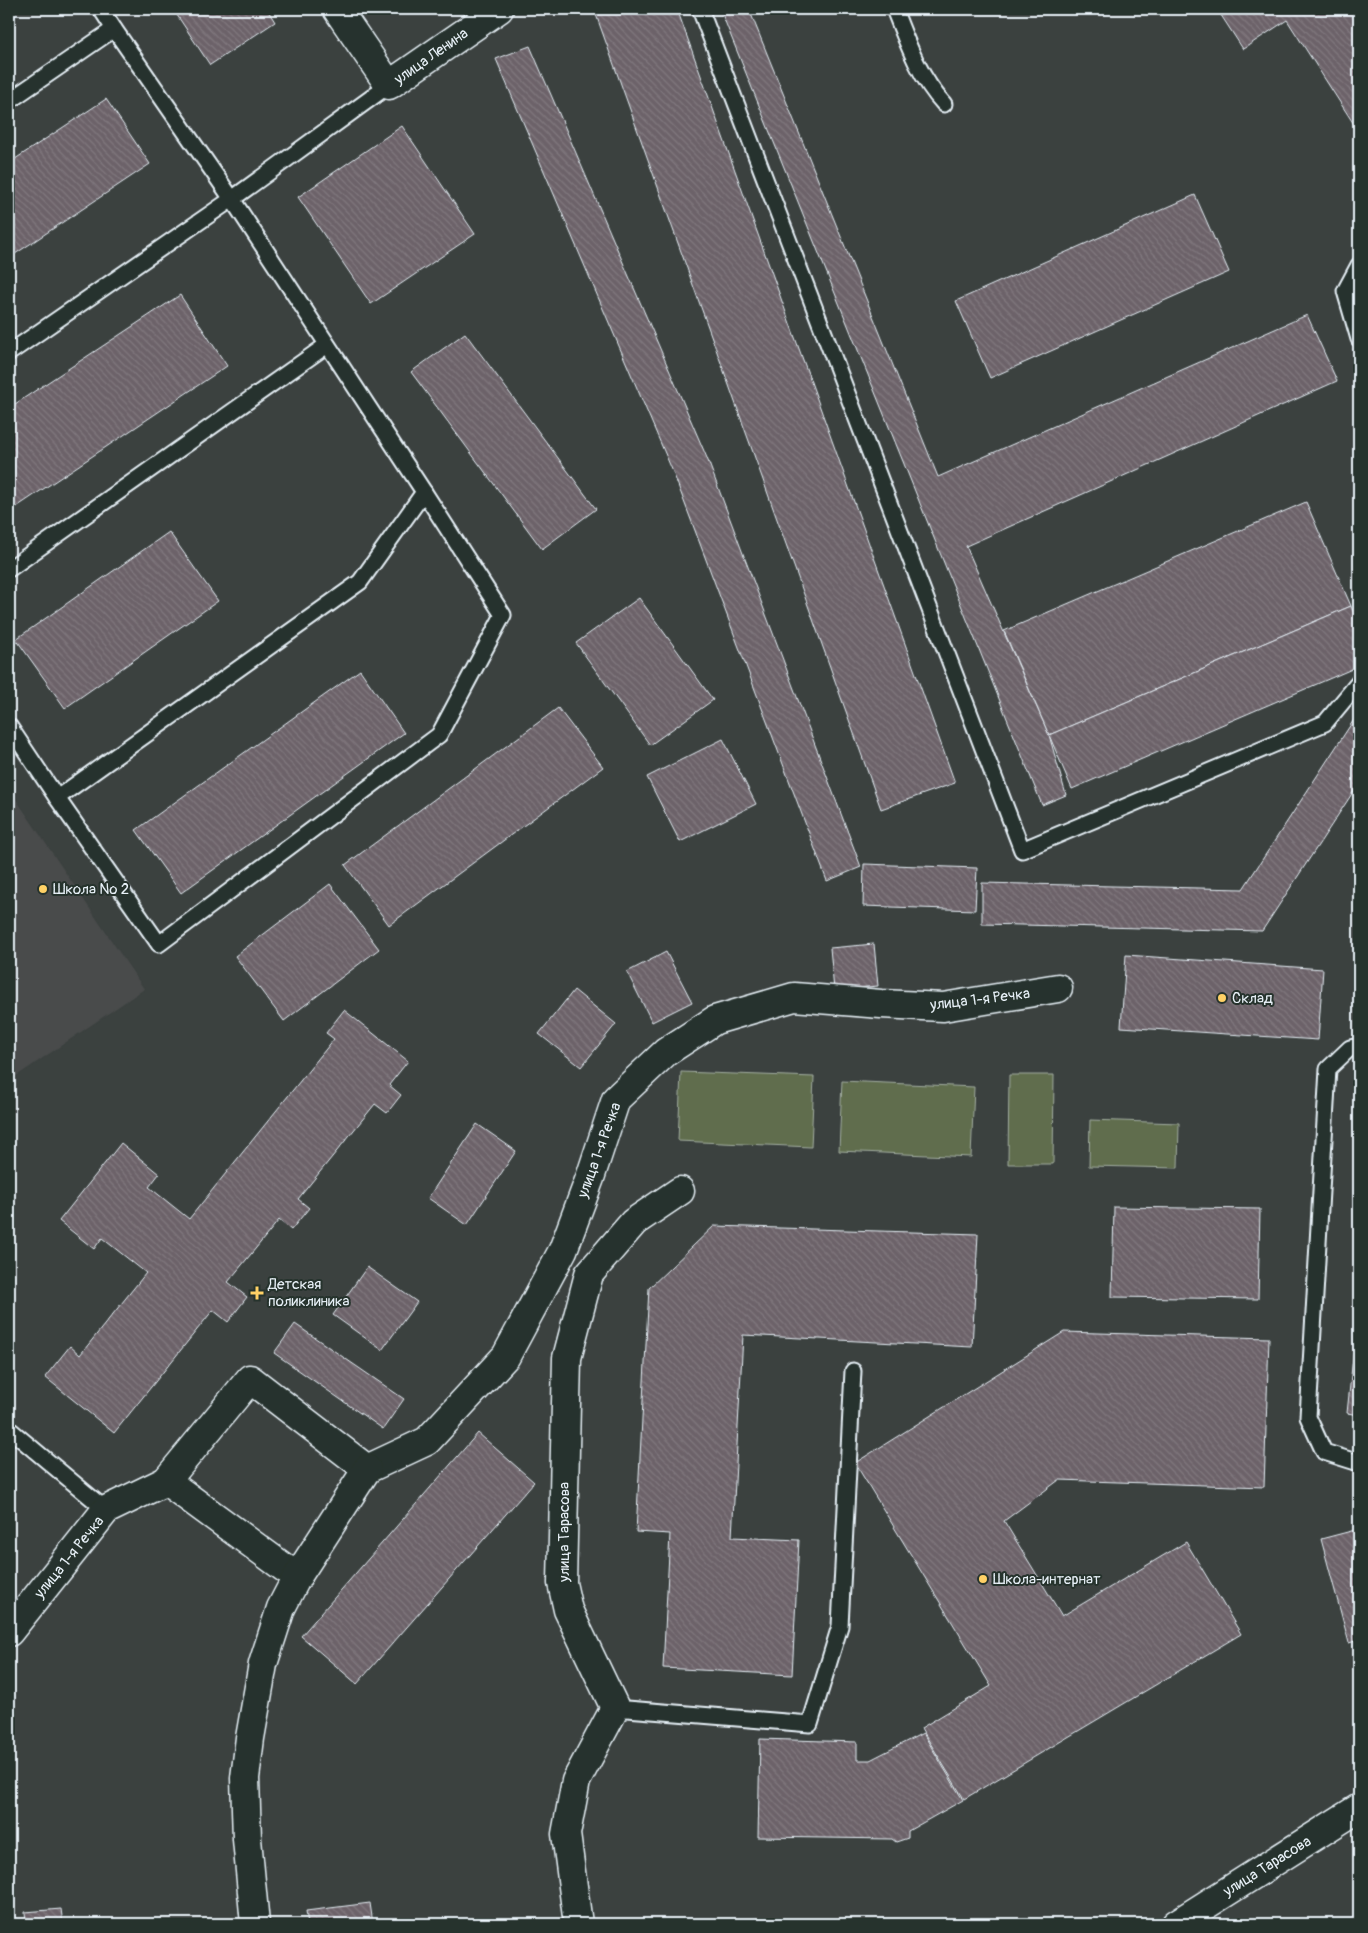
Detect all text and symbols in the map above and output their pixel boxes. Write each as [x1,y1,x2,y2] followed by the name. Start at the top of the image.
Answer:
[390,24,472,89] street label: улица Ленина
[53,880,129,899] place label: Школа № 2
[37,883,49,895] marker: Школа № 2
[928,984,1031,1015] street label: улица 1-я Речка
[1232,989,1273,1008] place label: Склад
[1216,992,1228,1004] marker: Склад
[573,1100,626,1201] street label: улица 1-я Речка
[267,1275,349,1311] place label: Детская поликлиника
[250,1286,264,1300] marker: Детская поликлиника
[555,1482,574,1583] street label: улица Тарасова
[30,1512,108,1603] street label: улица 1-я Речка
[993,1570,1101,1589] place label: Школа-интернат
[977,1573,989,1585] marker: Школа-интернат
[1219,1832,1315,1902] street label: улица Тарасова

